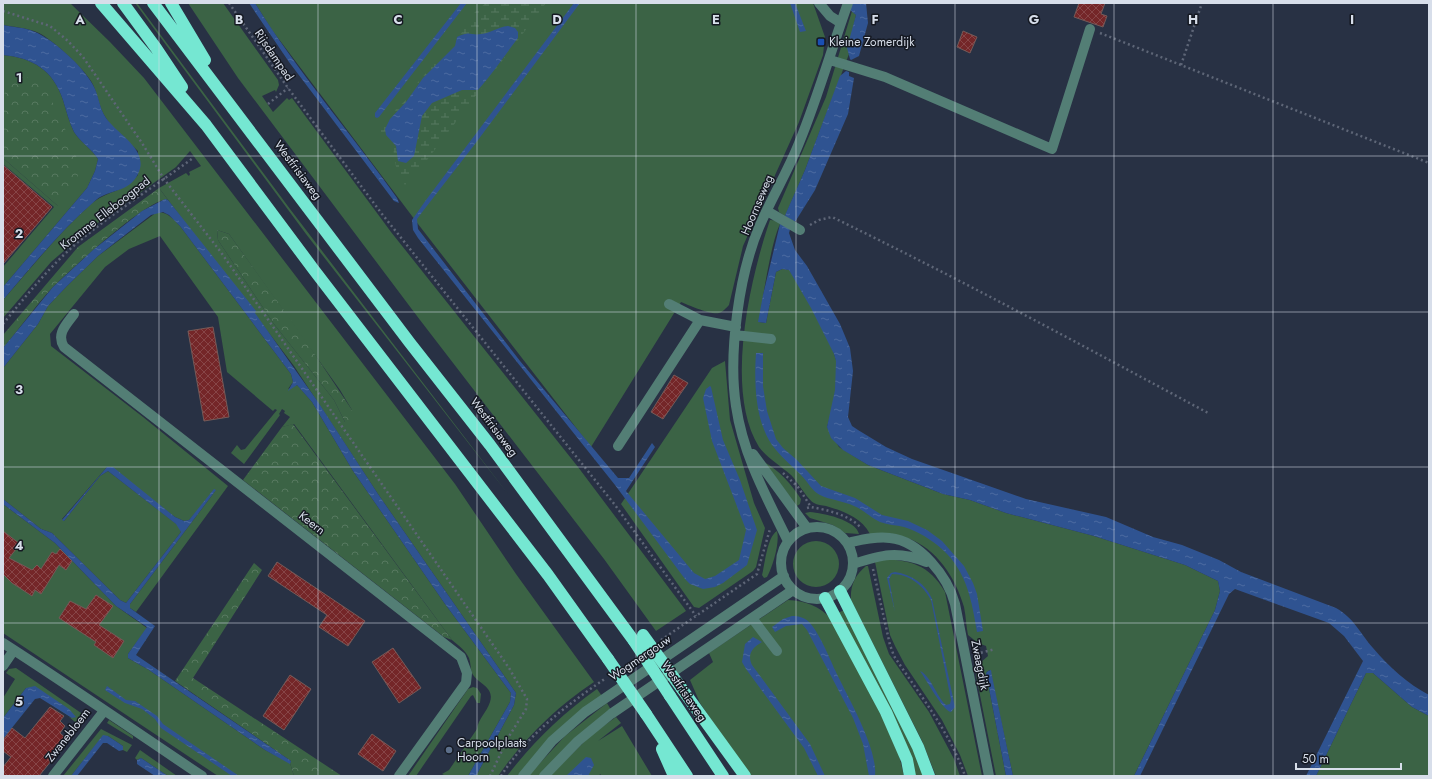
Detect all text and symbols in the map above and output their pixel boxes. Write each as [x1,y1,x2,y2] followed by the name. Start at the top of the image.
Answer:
[74,10,85,29] text: A
[235,10,244,29] text: B
[393,10,403,29] text: C
[552,10,562,29] text: D
[712,10,720,29] text: E
[871,10,879,29] text: F
[1029,10,1040,29] text: G
[1188,10,1198,29] text: H
[1350,10,1354,29] text: I
[250,25,298,85] street label: Rijsdampad
[829,33,915,51] place label: Kleine Zomerdijk
[816,37,826,47] marker: Kleine Zomerdijk
[16,68,22,87] text: 1
[270,137,326,203] street label: Westfrisiaweg
[56,172,154,254] street label: Kromme Elleboogpad
[736,172,778,238] street label: Hoornseweg
[15,224,23,243] text: 2
[15,380,23,399] text: 3
[466,394,522,460] street label: Westfrisiaweg
[295,507,329,539] street label: Keern
[14,536,24,555] text: 4
[605,630,675,685] street label: Wogmergouw
[966,638,994,692] street label: Zwaagdijk
[657,657,711,725] street label: Westfrisiaweg
[15,692,23,711] text: 5
[41,704,95,766] street label: Zwanebloem
[457,734,527,766] place label: Carpoolplaats Hoorn
[444,745,454,755] marker: Carpoolplaats Hoorn
[1296,745,1401,771] scale bar
[1302,750,1329,768] text: 50 m

